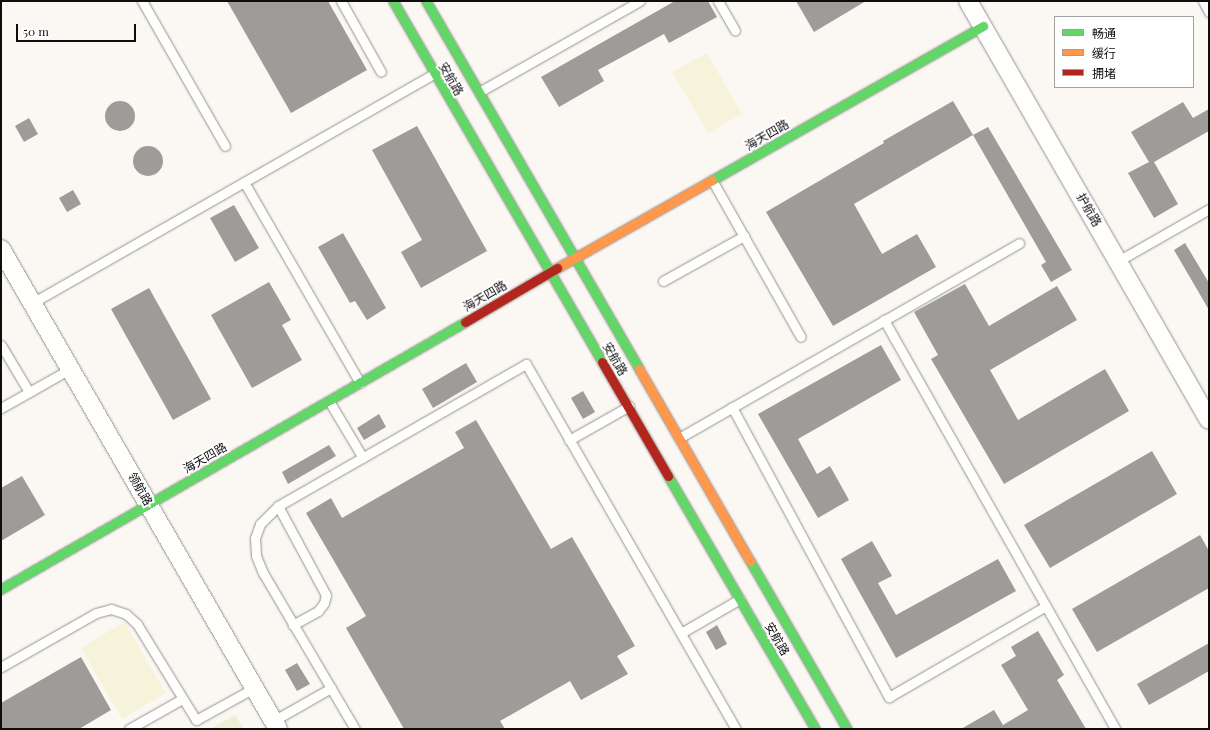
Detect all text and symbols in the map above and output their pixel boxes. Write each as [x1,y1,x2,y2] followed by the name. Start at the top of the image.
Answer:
[18,16,138,42] scale bar
[1054,16,1194,88] legend
[23,23,49,39] text: 50 m
[1092,25,1116,41] text: 畅通
[1092,45,1116,61] text: 缓行
[436,60,466,98] street label: 安航路
[1092,65,1116,81] text: 拥堵
[743,117,791,153] street label: 海天四路
[1074,191,1104,229] street label: 护航路
[461,278,509,314] street label: 海天四路
[600,340,630,378] street label: 安航路
[181,440,229,476] street label: 海天四路
[125,470,155,508] street label: 领航路
[762,620,792,658] street label: 安航路

